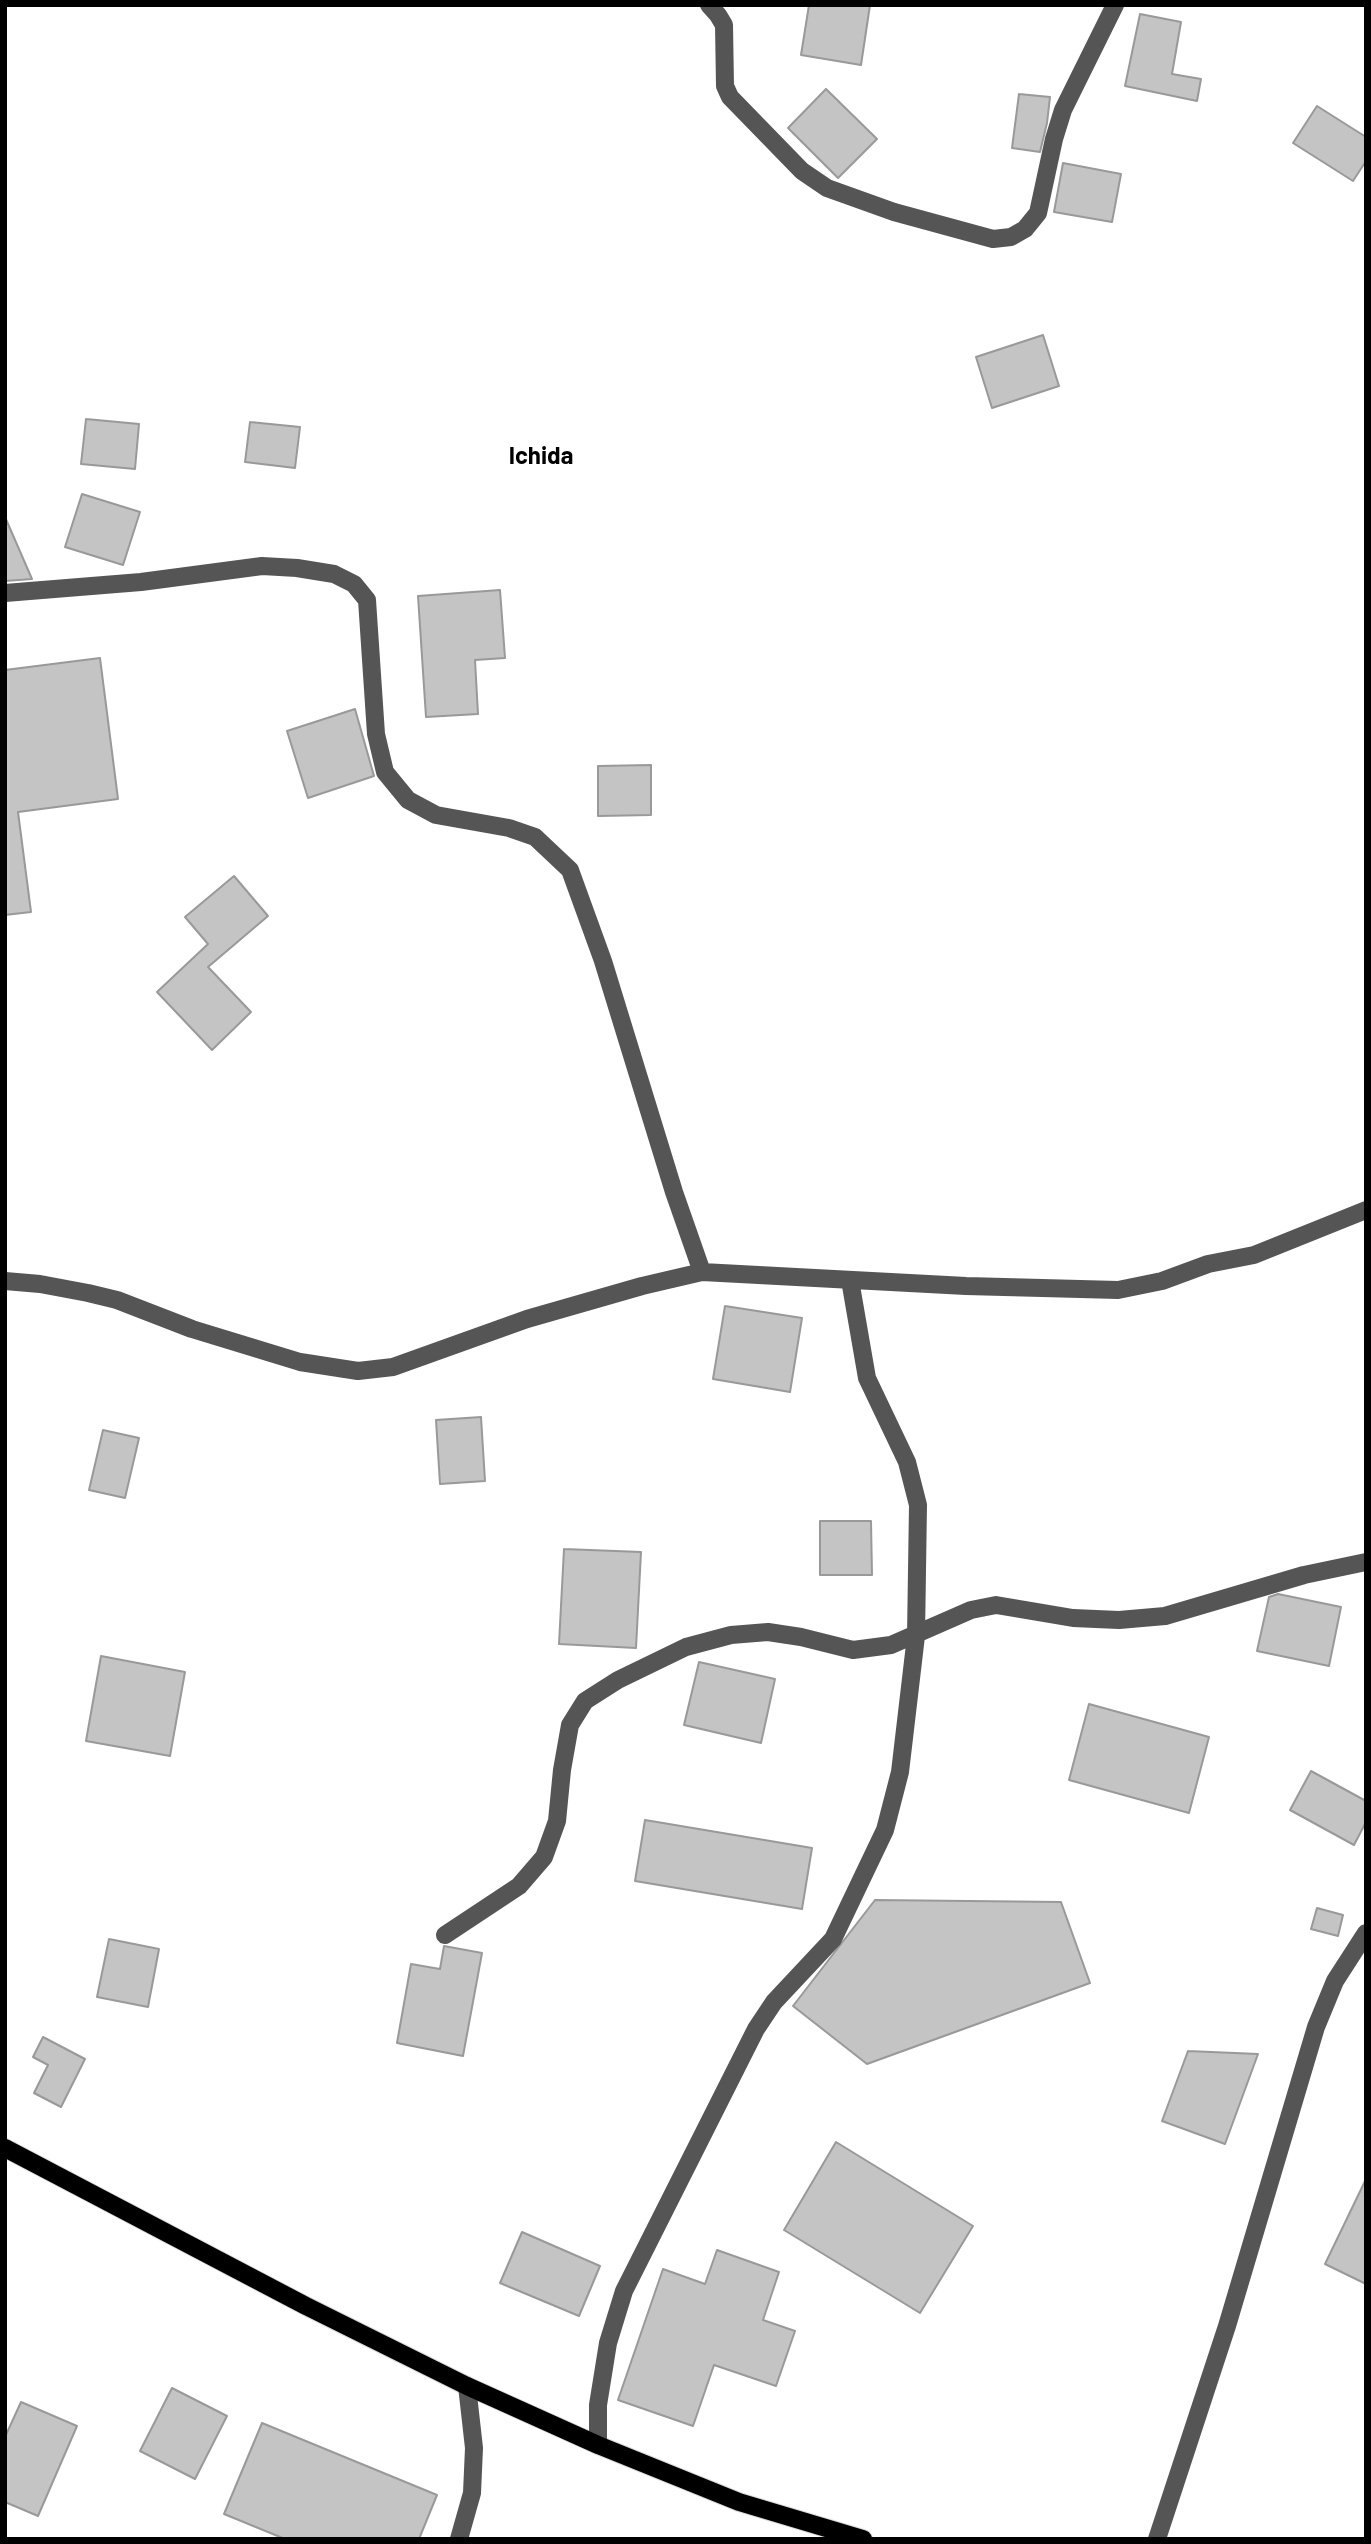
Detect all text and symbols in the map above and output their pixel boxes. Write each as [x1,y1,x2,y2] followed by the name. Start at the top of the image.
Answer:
[509,442,573,470] district label: Ichida

